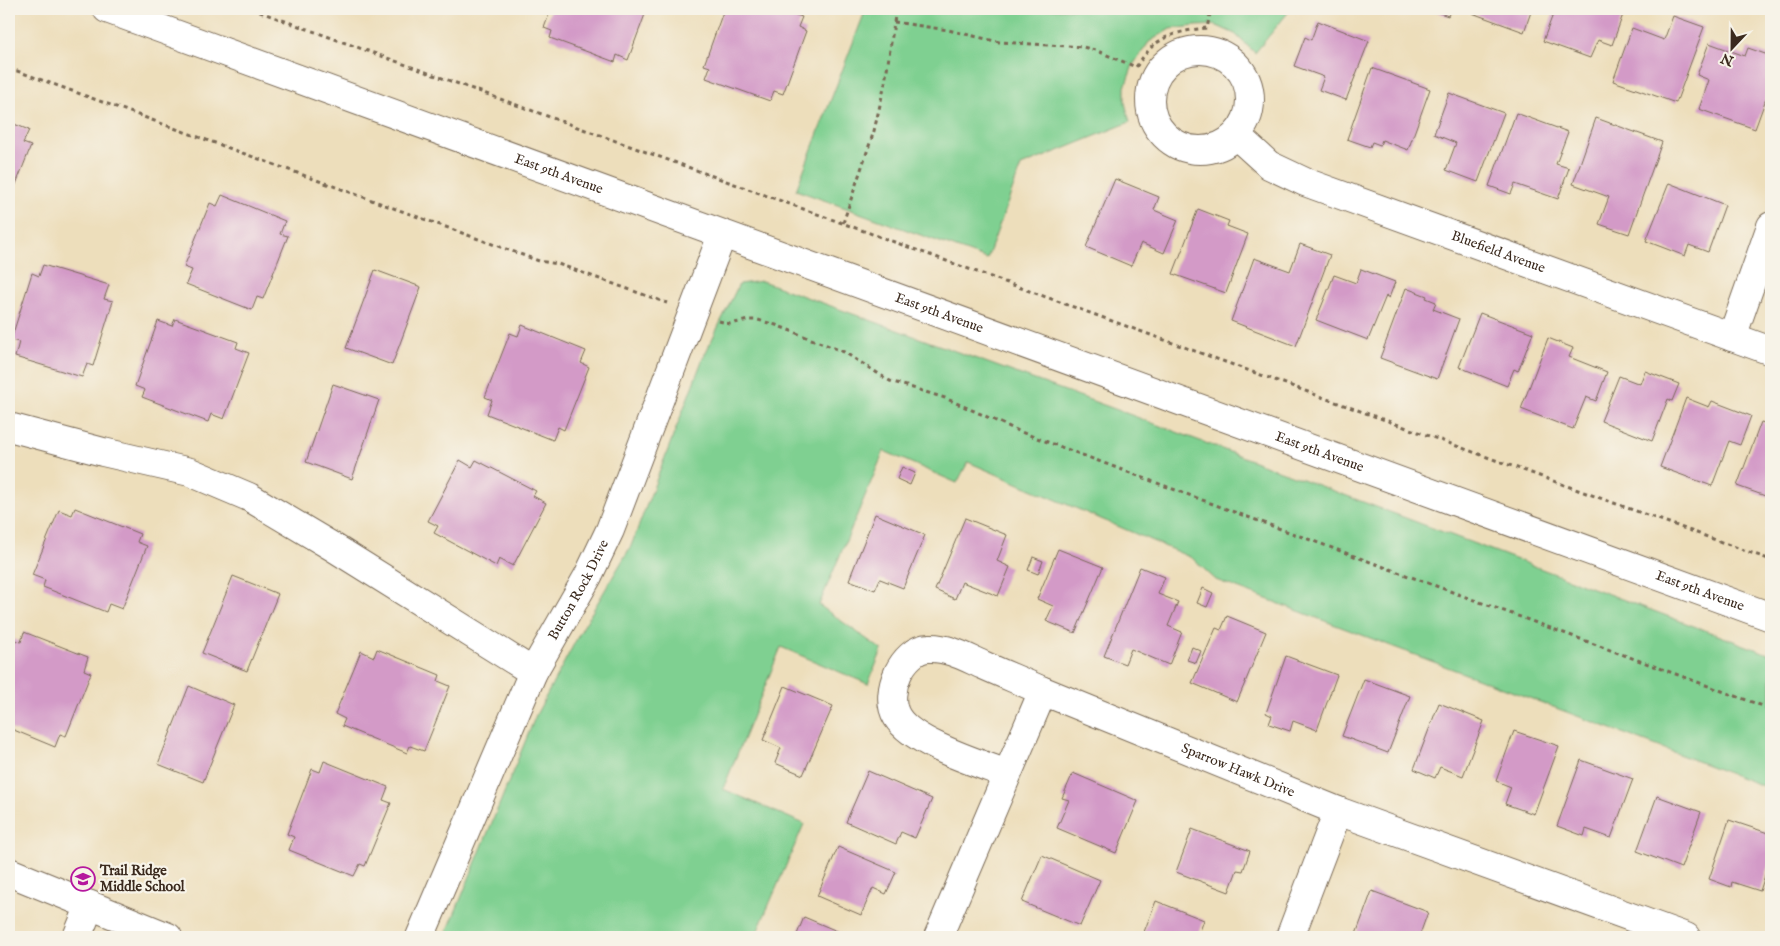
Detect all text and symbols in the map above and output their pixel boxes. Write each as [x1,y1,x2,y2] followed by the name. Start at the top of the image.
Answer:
[1708,22,1758,72] north arrow
[1719,49,1737,70] text: N
[512,150,606,199] street label: East 9th Avenue
[1449,227,1548,278] street label: Bluefield Avenue
[892,289,986,338] street label: East 9th Avenue
[1273,428,1367,477] street label: East 9th Avenue
[544,536,613,643] street label: Button Rock Drive
[1653,567,1747,616] street label: East 9th Avenue
[1179,739,1298,802] street label: Sparrow Hawk Drive
[99,862,186,896] place label: Trail Ridge Middle School
[70,866,96,892] school or university icon: Trail Ridge Middle School

